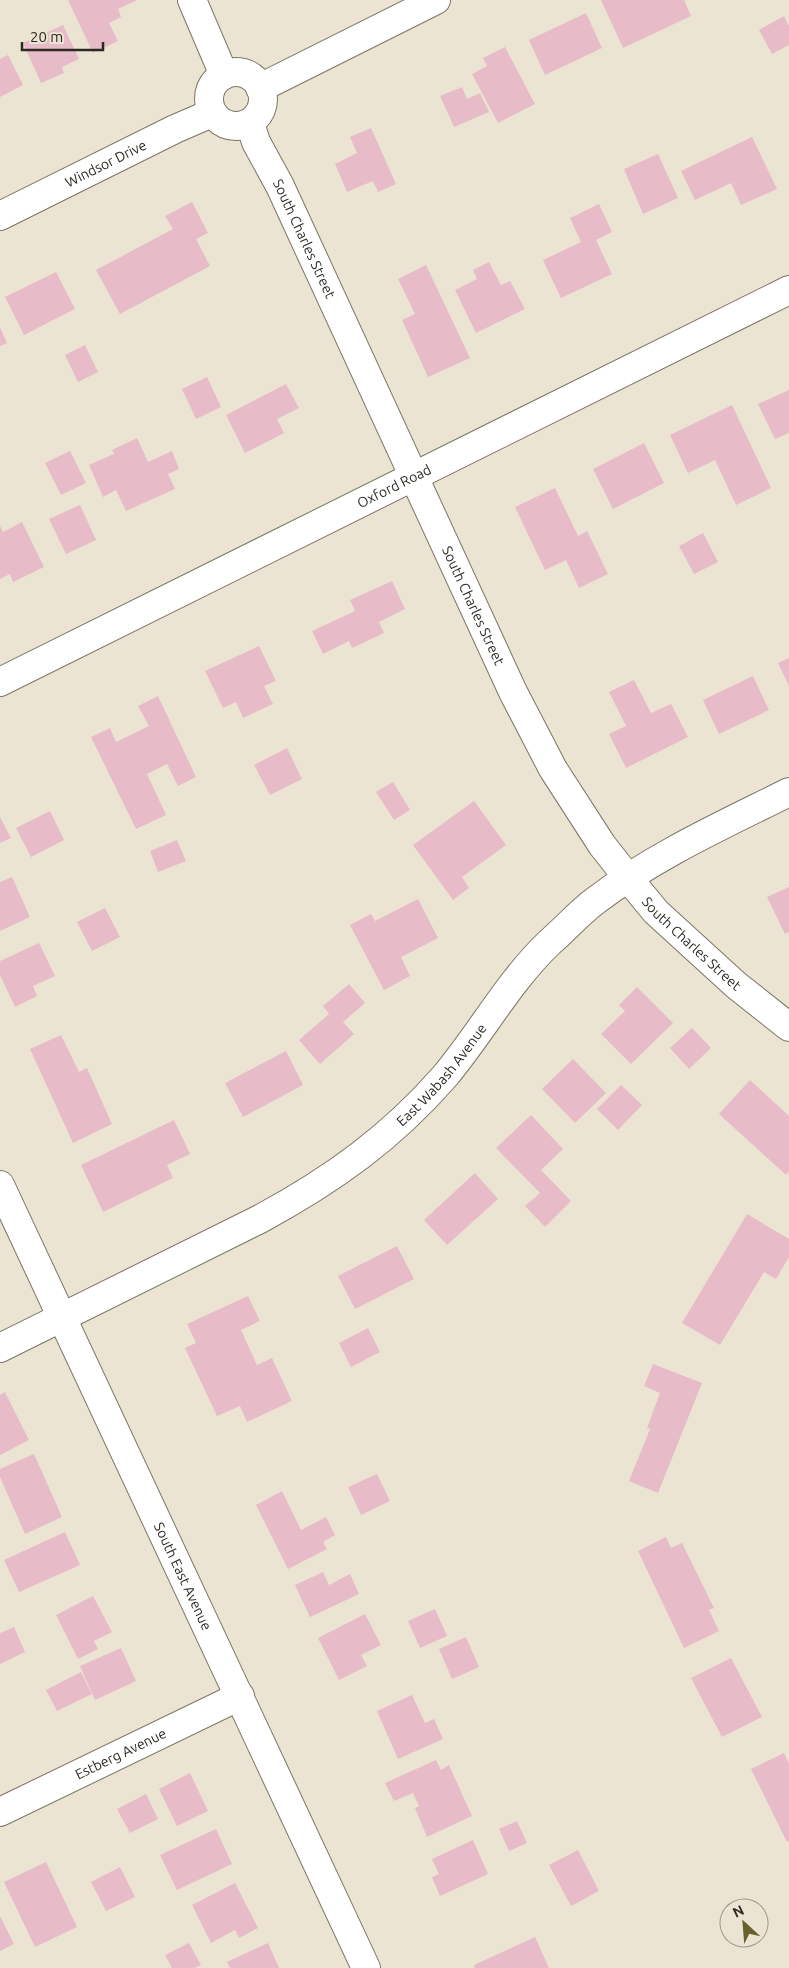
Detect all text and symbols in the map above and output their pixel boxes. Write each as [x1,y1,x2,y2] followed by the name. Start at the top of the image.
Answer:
[22,20,104,52] scale bar
[30,28,63,45] text: 20 m
[62,137,149,190] street label: Windsor Drive
[270,176,339,301] street label: South Charles Street
[354,461,434,511] street label: Oxford Road
[439,544,508,668] street label: South Charles Street
[639,894,744,994] street label: South Charles Street
[393,1021,490,1129] street label: East Wabash Avenue
[151,1520,215,1633] street label: South East Avenue
[73,1725,169,1782] street label: Estberg Avenue
[719,1898,769,1948] north arrow
[730,1902,747,1921] text: N

